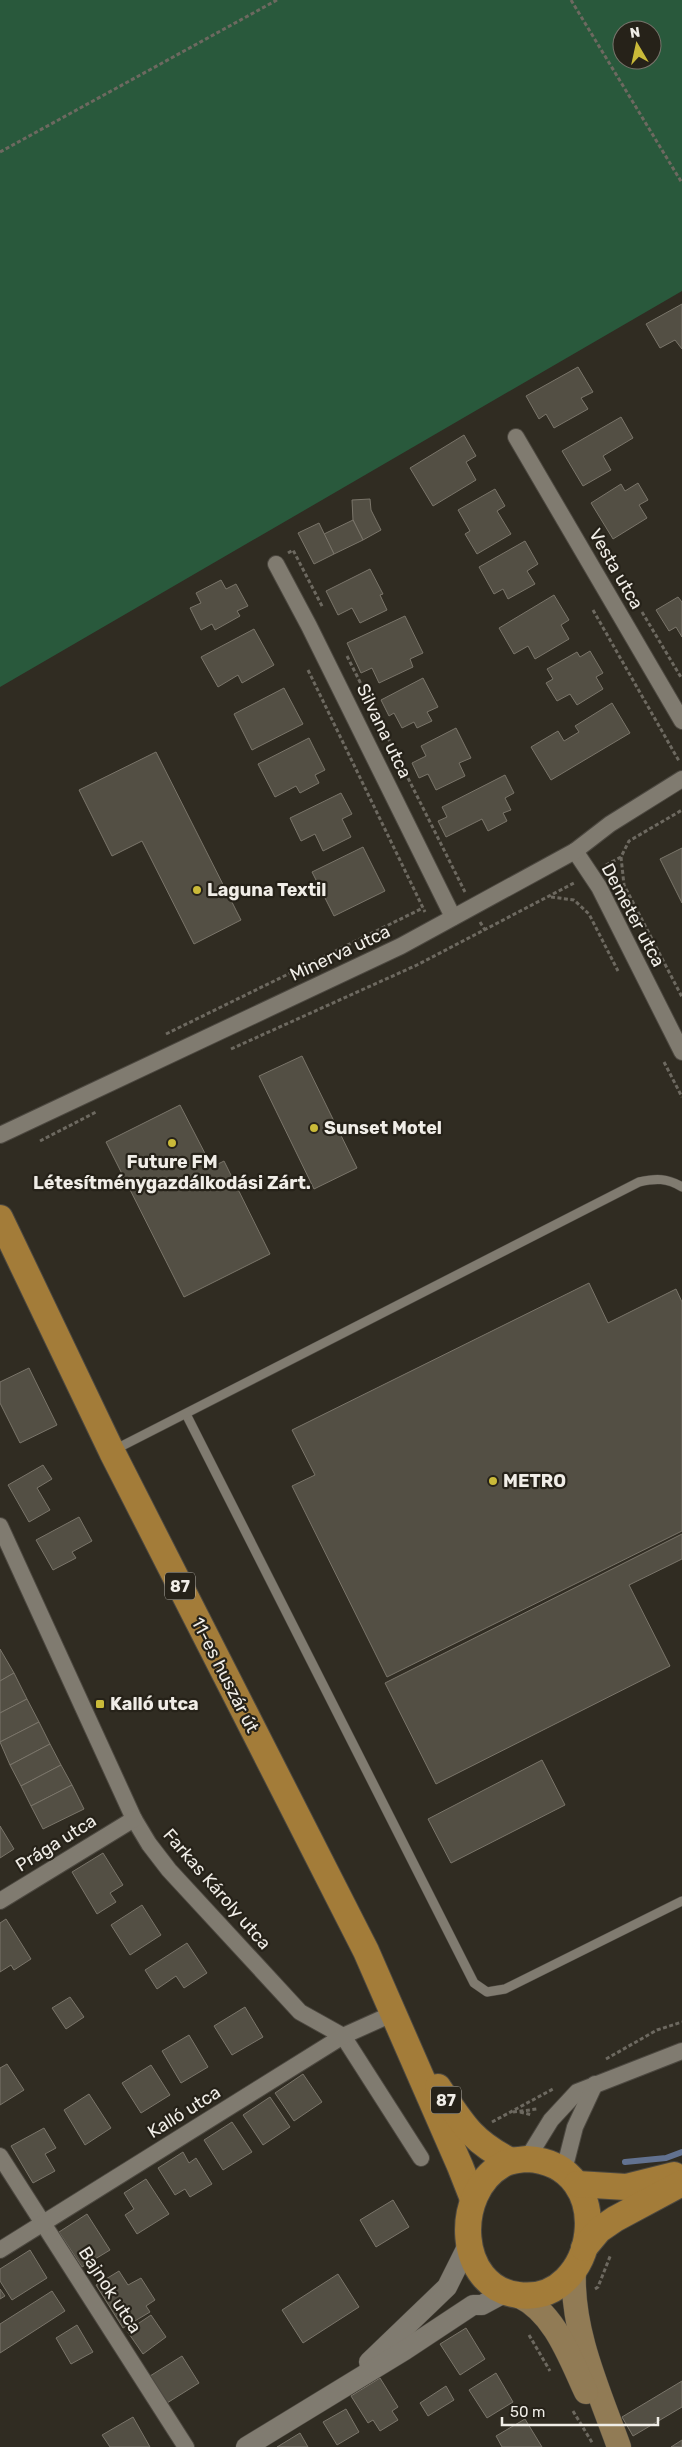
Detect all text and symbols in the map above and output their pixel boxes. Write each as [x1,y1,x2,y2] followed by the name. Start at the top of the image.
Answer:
[612,20,662,70] north arrow
[629,23,641,42] text: N
[584,525,648,613] street label: Vesta utca
[352,680,416,782] street label: Silvana utca
[596,859,670,971] street label: Demeter utca
[207,879,326,901] place label: Laguna Textil
[191,884,203,896] marker: Laguna Textil
[286,920,394,986] street label: Minerva utca
[324,1117,442,1139] place label: Sunset Motel
[308,1122,320,1134] marker: Sunset Motel
[166,1137,178,1149] marker: Future FM Létesítménygazdálkodási Zárt.
[33,1151,311,1194] place label: Future FM Létesítménygazdálkodási Zárt.
[503,1470,566,1492] place label: METRO
[487,1475,499,1487] marker: METRO
[165,1572,195,1600] road number: 87
[186,1614,264,1736] street label: 11-es huszár út
[110,1693,199,1715] place label: Kalló utca
[94,1698,106,1710] marker: Kalló utca
[12,1810,100,1876] street label: Prága utca
[158,1824,276,1954] street label: Farkas Károly utca
[143,2081,225,2143] street label: Kalló utca
[431,2086,461,2114] road number: 87
[74,2242,146,2338] street label: Bajnok utca
[502,2394,658,2426] scale bar
[510,2403,545,2421] text: 50 m

